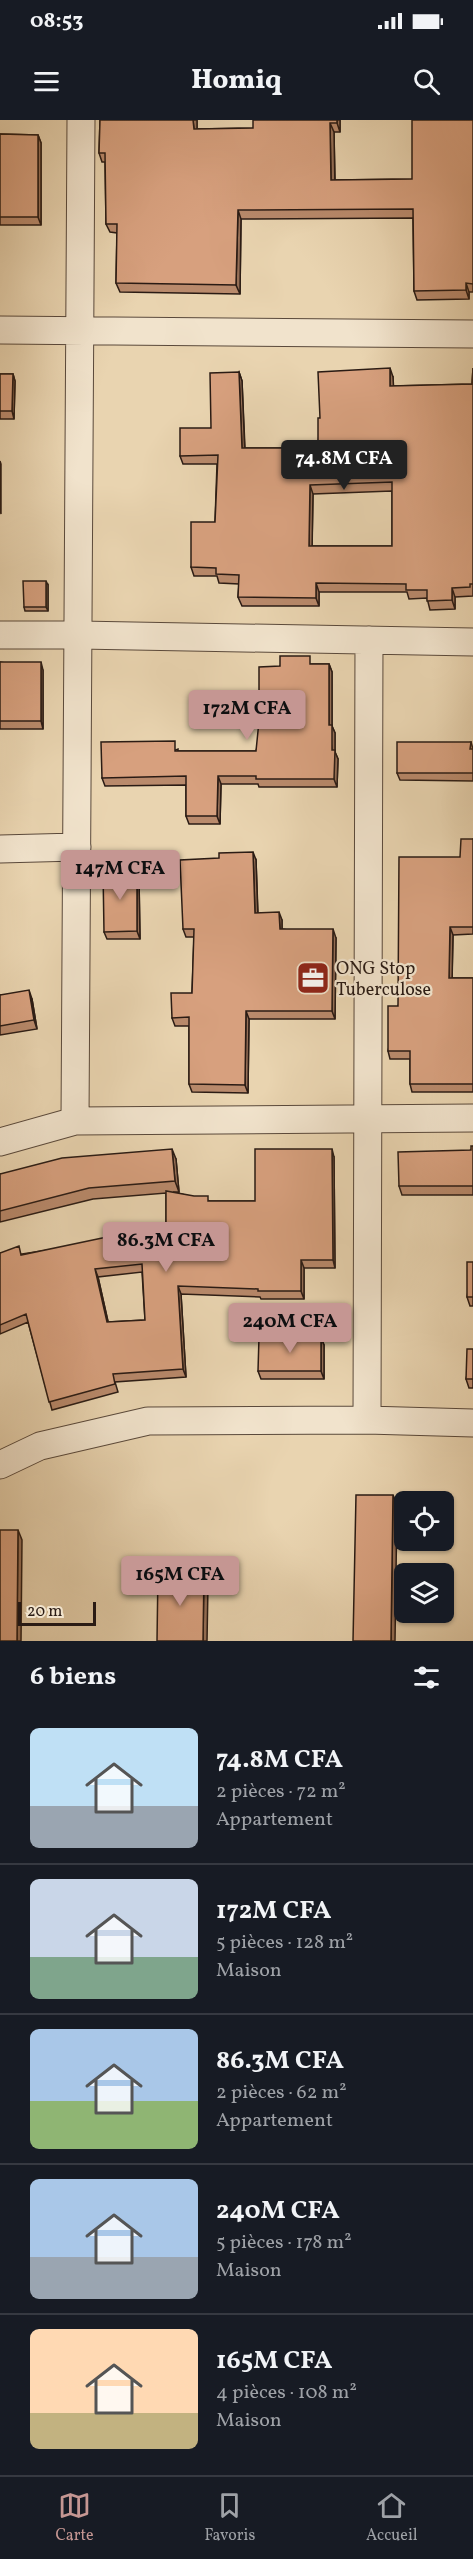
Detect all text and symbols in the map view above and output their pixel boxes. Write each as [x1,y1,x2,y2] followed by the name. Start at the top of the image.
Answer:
[30,6,84,37] text: 08:53
[191,62,282,100] text: Homiq
[30,65,63,98] icon: menu
[410,65,443,98] icon: search
[275,440,413,491] pin: 74.8M CFA
[295,445,393,473] text: 74.8M CFA
[185,690,309,741] pin: 172M CFA
[203,695,291,723] text: 172M CFA
[58,850,182,901] pin: 147M CFA
[75,855,165,883] text: 147M CFA
[336,957,431,1003] place label: ONG Stop Tuberculose
[295,960,331,996] office icon: ONG Stop Tuberculose
[97,1222,235,1273] pin: 86.3M CFA
[117,1227,215,1255] text: 86.3M CFA
[228,1303,352,1354] pin: 240M CFA
[242,1308,338,1336] text: 240M CFA
[394,1491,454,1623] map controls
[394,1491,454,1551] button: locate
[118,1556,242,1607] pin: 165M CFA
[135,1561,225,1589] text: 165M CFA
[394,1563,454,1623] button: layers
[18,1599,96,1626] scale bar
[27,1601,62,1623] text: 20 m
[30,1659,116,1695] text: 6 biens
[410,1661,443,1694] icon: filters
[216,1742,343,1778] text: 74.8M CFA
[78,1752,150,1824] icon: home
[216,1778,346,1806] text: 2 pièces · 72 m²
[216,1806,333,1834] text: Appartement
[216,1893,331,1929] text: 172M CFA
[78,1903,150,1975] icon: home
[216,1929,353,1957] text: 5 pièces · 128 m²
[216,1957,282,1985] text: Maison
[216,2043,344,2079] text: 86.3M CFA
[78,2053,150,2125] icon: home
[216,2079,347,2107] text: 2 pièces · 62 m²
[216,2107,333,2135] text: Appartement
[216,2193,340,2229] text: 240M CFA
[78,2203,150,2275] icon: home
[216,2229,352,2257] text: 5 pièces · 178 m²
[216,2257,282,2285] text: Maison
[216,2343,333,2379] text: 165M CFA
[78,2353,150,2425] icon: home
[216,2379,357,2407] text: 4 pièces · 108 m²
[216,2407,282,2435] text: Maison
[55,2489,94,2547] tab: Carte
[204,2489,255,2547] tab: Favoris
[366,2489,418,2547] tab: Accueil

